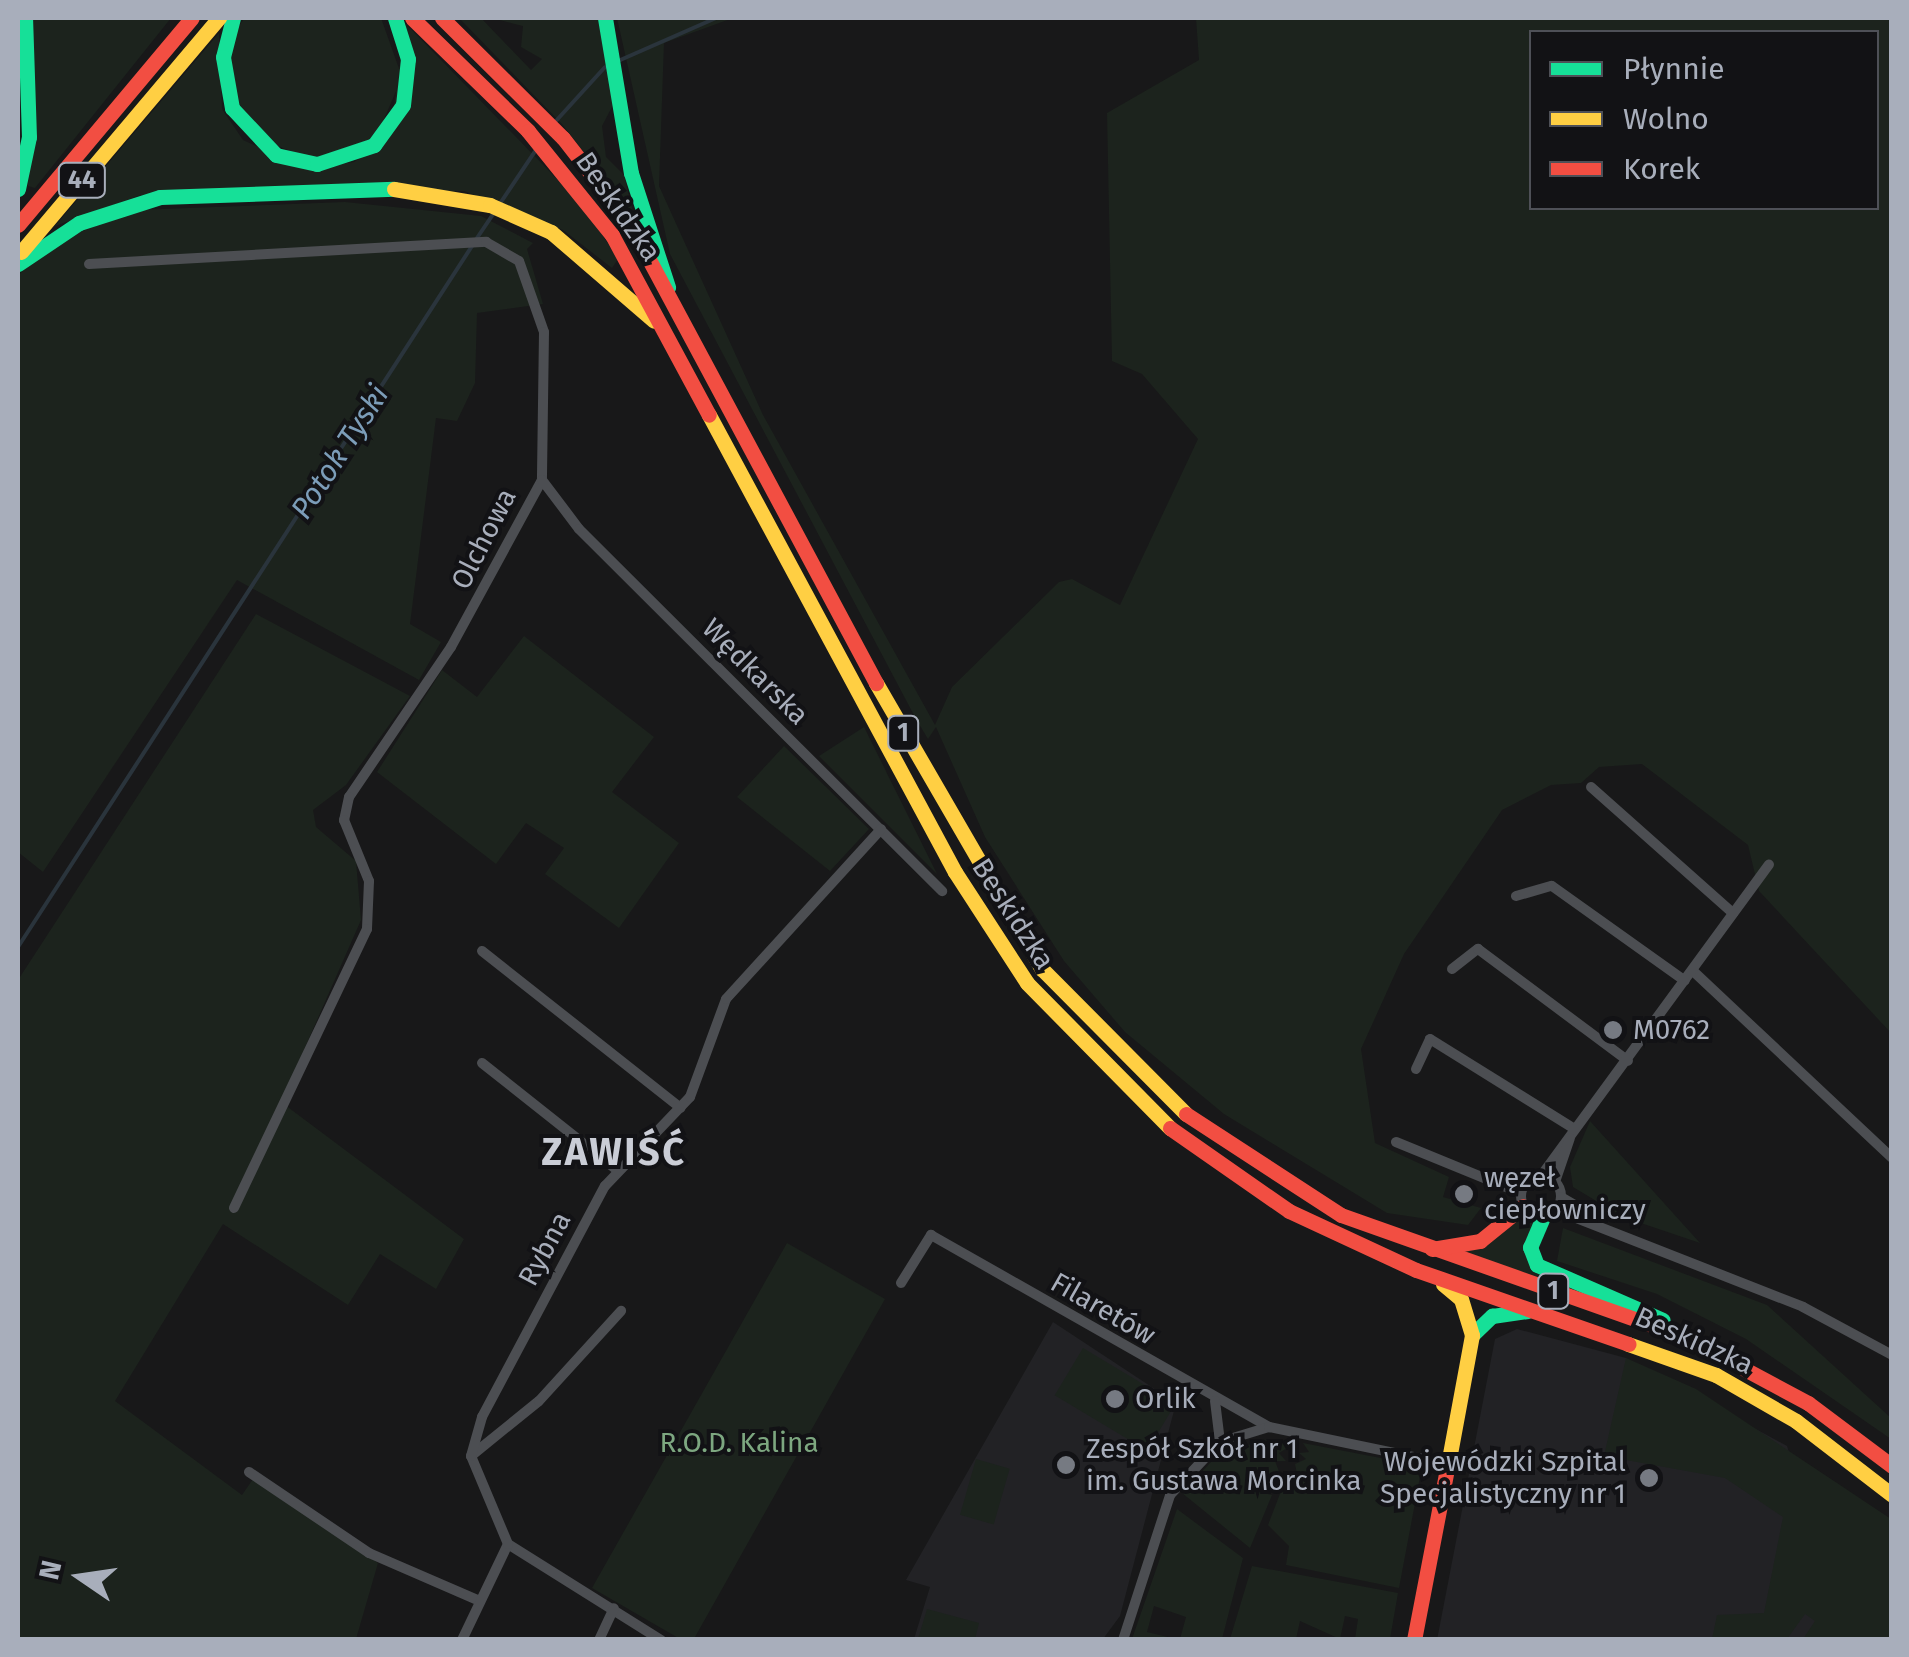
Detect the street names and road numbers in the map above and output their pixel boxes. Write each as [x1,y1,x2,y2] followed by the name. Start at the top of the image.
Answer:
[568,146,668,268] street label: Beskidzka
[57,160,107,200] road number: 44
[444,483,524,595] street label: Olchowa
[695,612,815,732] street label: Wędkarska
[886,713,920,753] road number: 1
[965,852,1061,976] street label: Beskidzka
[512,1206,578,1292] street label: Rybna
[1045,1266,1161,1352] street label: Filaretów
[1536,1271,1570,1311] road number: 1
[1630,1300,1758,1382] street label: Beskidzka

